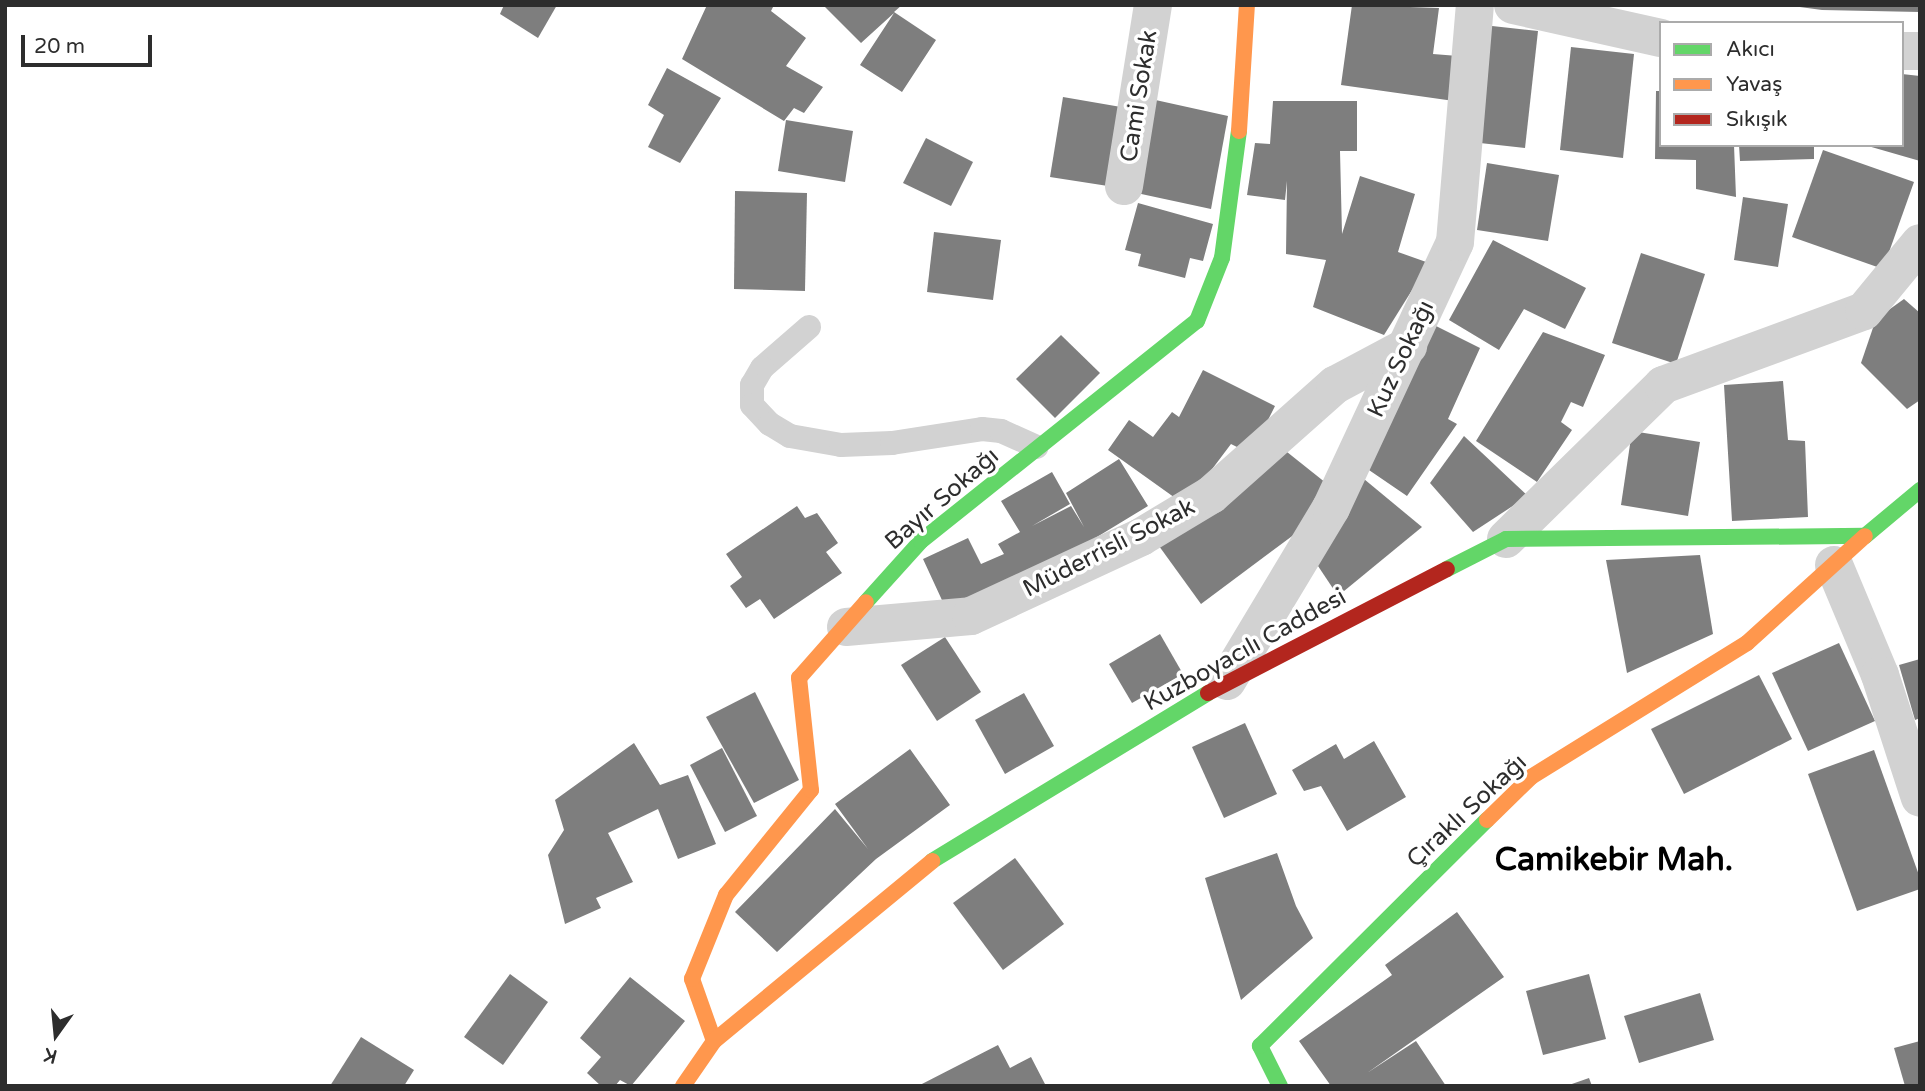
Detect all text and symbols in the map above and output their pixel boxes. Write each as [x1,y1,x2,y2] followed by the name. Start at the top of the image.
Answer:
[24,21,156,65] scale bar
[1659,21,1904,147] legend
[1114,28,1164,164] street label: Cami Sokak
[34,34,85,59] text: 20 m
[1726,37,1775,62] text: Akıcı
[1726,72,1782,97] text: Yavaş
[1726,107,1787,132] text: Sıkışık
[1361,296,1441,422] street label: Kuz Sokağı
[879,442,1005,556] street label: Bayır Sokağı
[1018,492,1200,604] street label: Müderrisli Sokak
[1139,582,1351,718] street label: Kuzboyacılı Caddesi
[1401,748,1533,874] street label: Çıraklı Sokağı
[1495,841,1733,879] district label: Camikebir Mah.
[21,1000,91,1070] north arrow
[42,1043,60,1068] text: K

